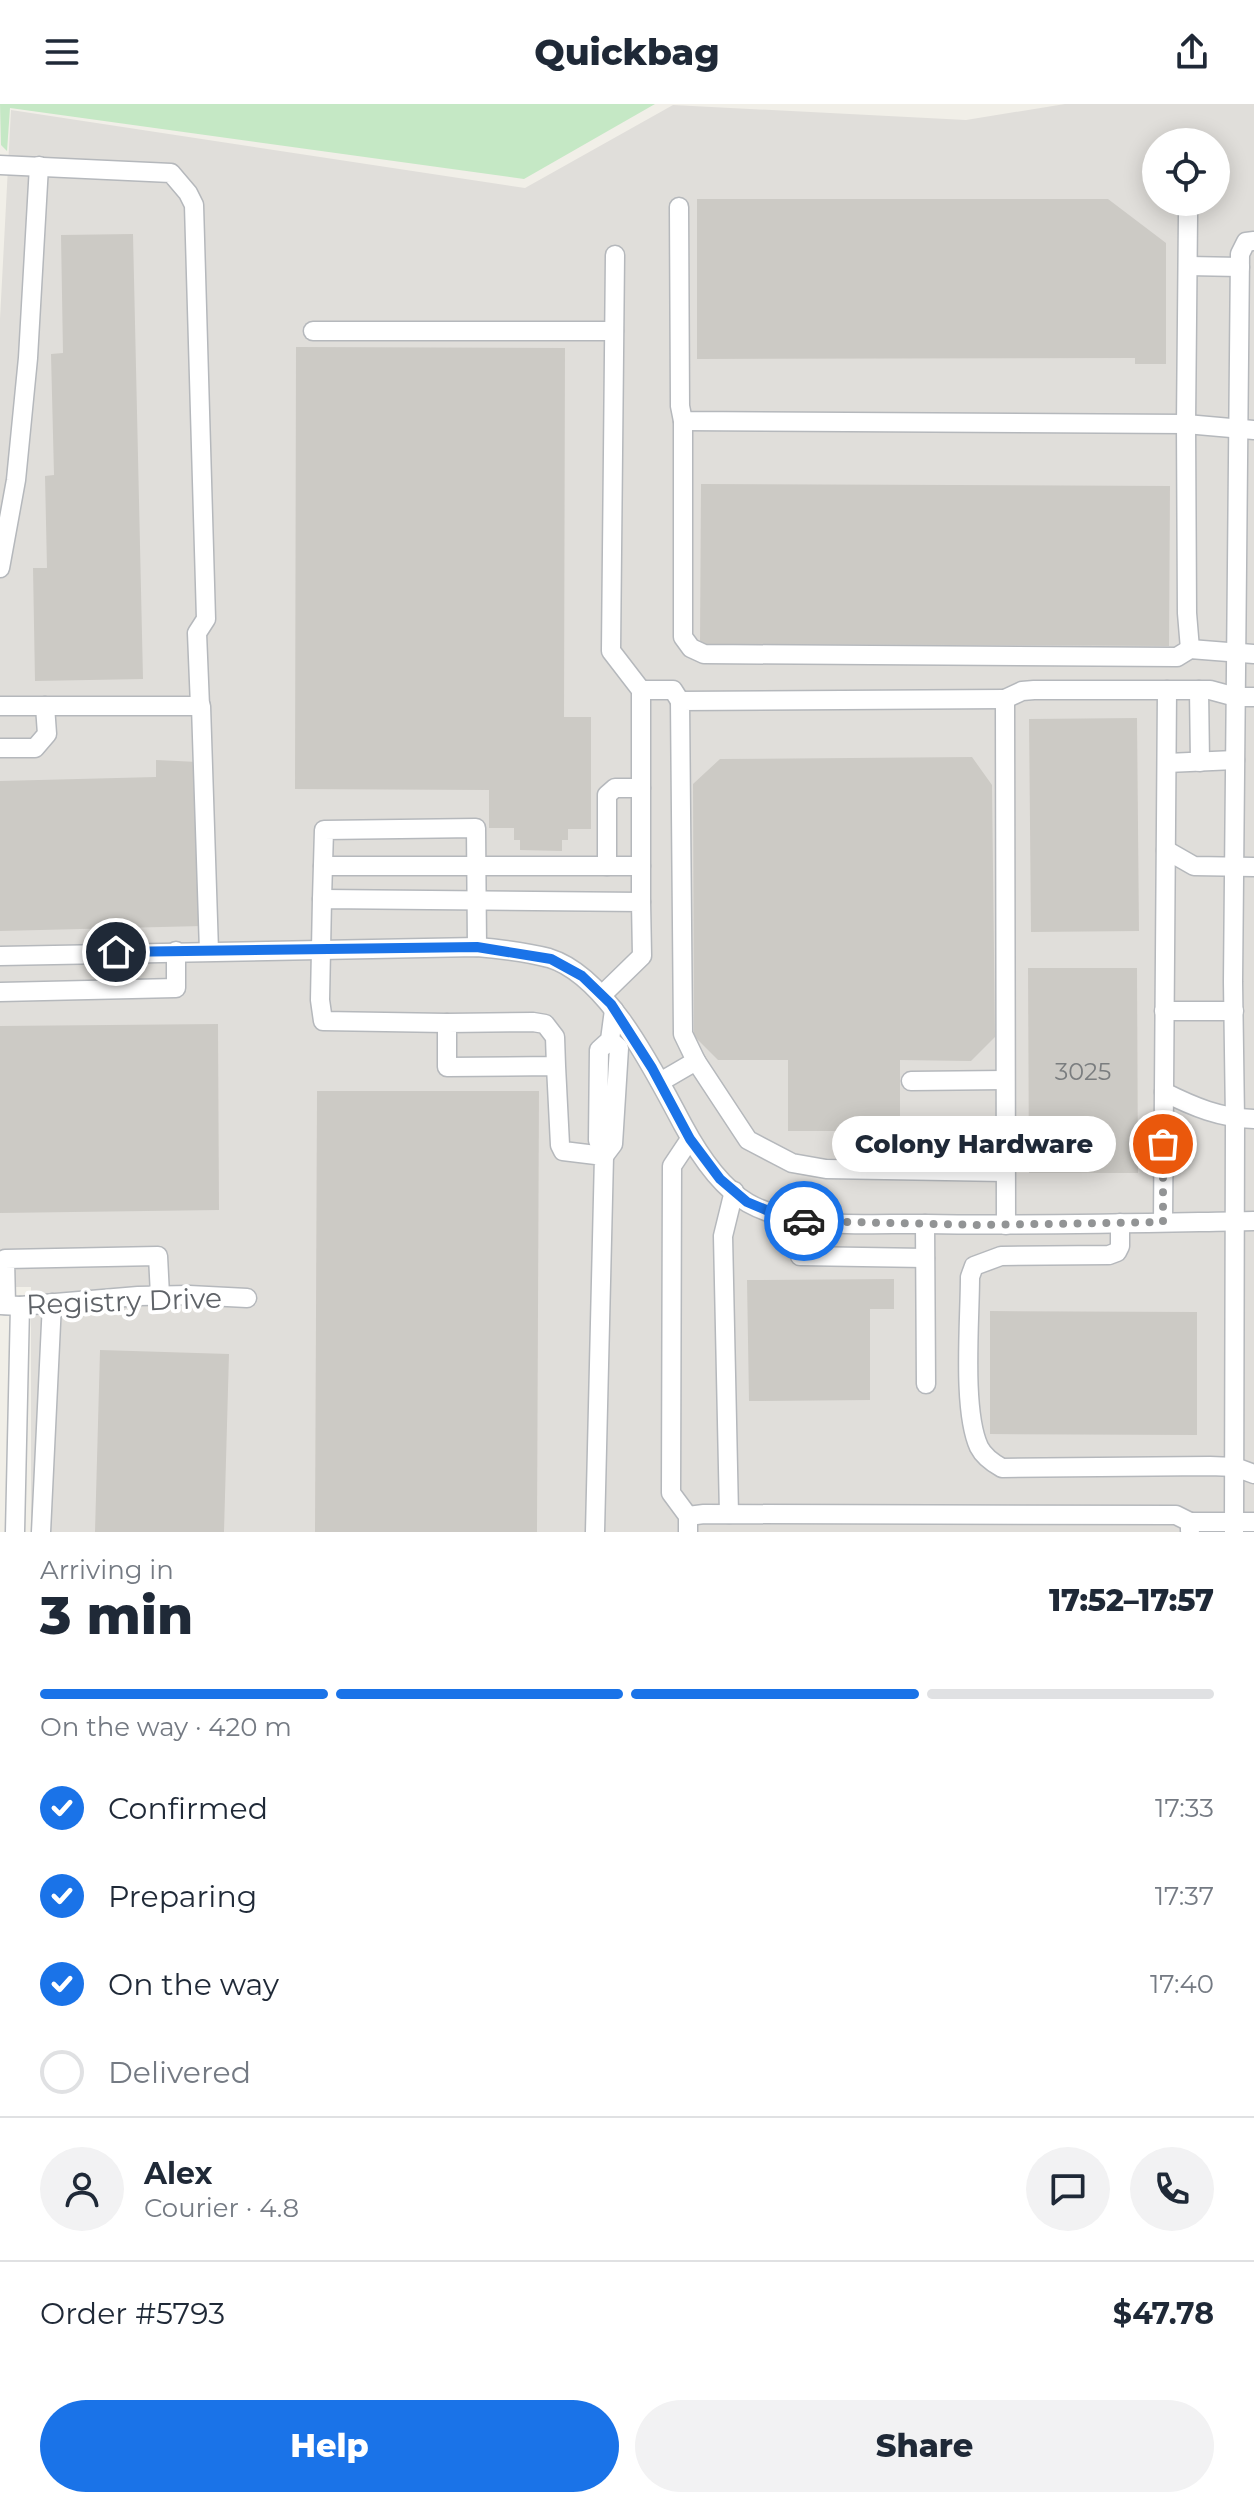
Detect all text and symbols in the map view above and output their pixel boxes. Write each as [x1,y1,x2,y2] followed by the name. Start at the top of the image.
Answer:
[40,30,84,74] icon: menu
[534,30,720,74] text: Quickbag
[1170,30,1214,74] icon: share
[1142,128,1230,216] map controls
[1142,128,1230,216] button: locate
[82,918,150,986] pin
[94,930,138,974] icon: home
[1055,1057,1111,1086] house number: 3025
[1129,1110,1197,1178] pin
[831,1116,1115,1172] callout: Colony Hardware
[1141,1122,1185,1166] icon: bag
[855,1128,1093,1160] text: Colony Hardware
[764,1181,844,1261] courier
[782,1199,826,1243] icon: car
[26,1281,222,1321] street label: Registry Drive
[40,1554,174,1586] text: Arriving in
[1049,1582,1214,1619] text: 17:52–17:57
[40,1584,193,1647] text: 3 min
[40,1711,292,1743] text: On the way · 420 m
[40,1786,84,1830] icon: check
[108,1790,268,1827] text: Confirmed
[1155,1792,1214,1824] text: 17:33
[40,1874,84,1918] icon: check
[108,1878,257,1915] text: Preparing
[1155,1880,1214,1912] text: 17:37
[40,1962,84,2006] icon: check
[108,1966,279,2003] text: On the way
[1150,1968,1214,2000] text: 17:40
[108,2054,251,2091] text: Delivered
[40,2147,124,2231] button: person
[1026,2147,1110,2231] button: chat
[1130,2147,1214,2231] button: phone
[144,2155,212,2192] text: Alex
[144,2192,299,2224] text: Courier · 4.8
[40,2295,225,2332] text: Order #5793
[1113,2295,1214,2332] text: $47.78
[40,2400,619,2492] button: Help
[635,2400,1214,2492] button: Share

